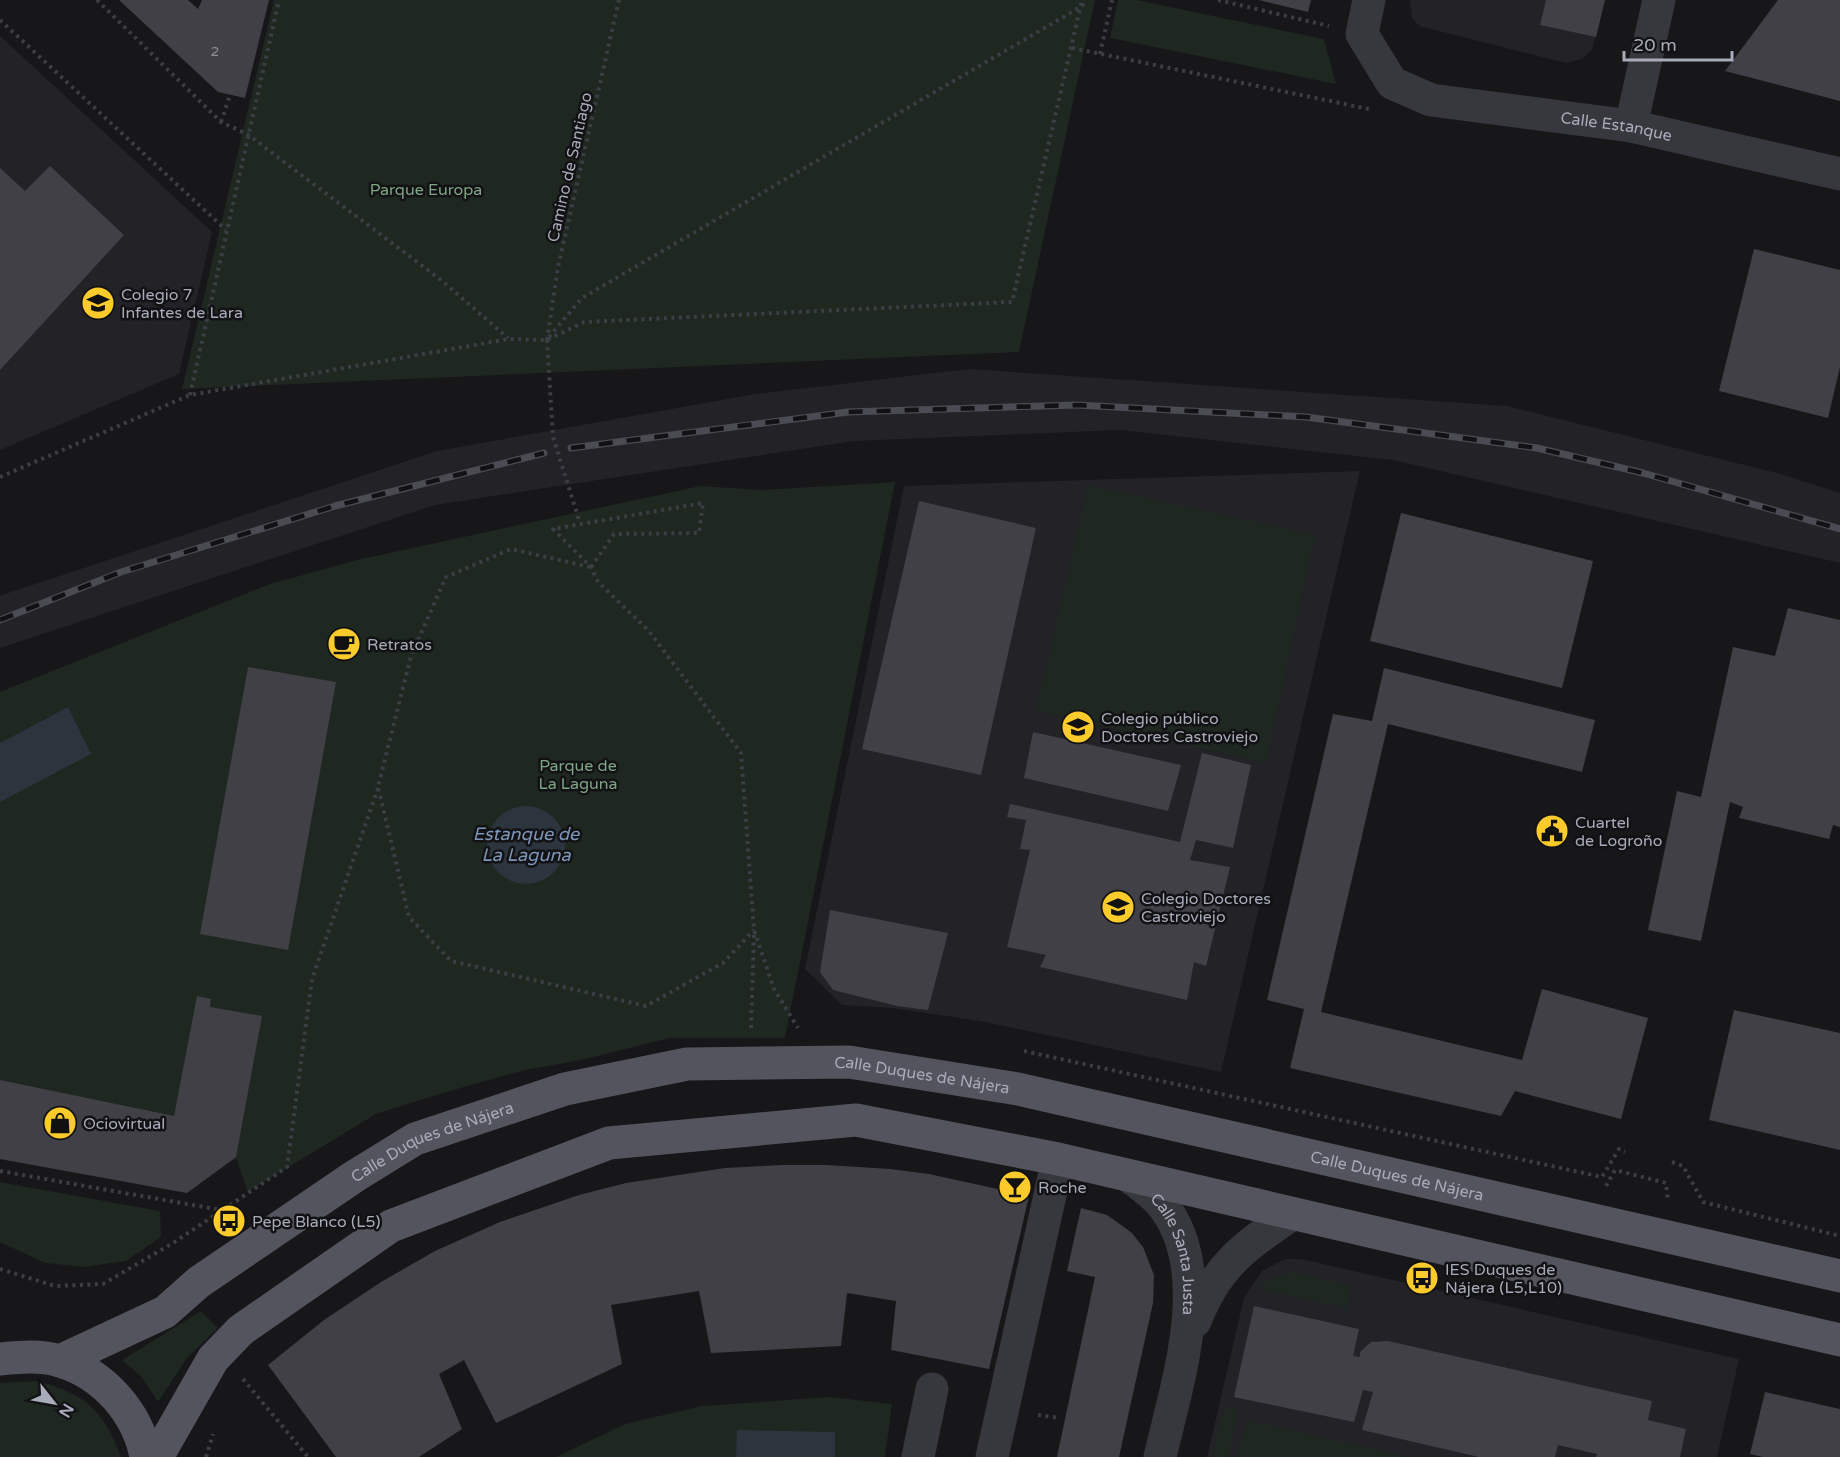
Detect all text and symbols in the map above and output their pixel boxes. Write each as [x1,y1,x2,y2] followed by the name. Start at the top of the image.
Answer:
[1624,24,1732,62] scale bar
[1633,34,1677,56] text: 20 m
[211,43,219,60] house number: 2
[543,90,597,244] street label: Camino de Santiago
[1559,108,1674,146] street label: Calle Estanque
[370,180,482,200] park label: Parque Europa
[80,285,116,321] school or university icon: Colegio 7 Infantes de Lara
[121,285,243,323] place label: Colegio 7 Infantes de Lara
[326,626,362,662] cafe icon: Retratos
[367,635,432,655] place label: Retratos
[1060,709,1096,745] school or university icon: Colegio público Doctores Castroviejo
[1101,709,1258,747] place label: Colegio público Doctores Castroviejo
[538,756,618,794] park label: Parque de La Laguna
[1534,813,1570,849] public building icon: Cuartel de Logroño
[1575,813,1662,851] place label: Cuartel de Logroño
[473,823,580,866] water label: Estanque de La Laguna
[1100,889,1136,925] school or university icon: Colegio Doctores Castroviejo
[1141,889,1271,927] place label: Colegio Doctores Castroviejo
[834,1053,1011,1099] street label: Calle Duques de Nájera
[347,1098,516,1187] street label: Calle Duques de Nájera
[42,1105,78,1141] shop icon: Ociovirtual
[83,1114,165,1134] place label: Ociovirtual
[1308,1147,1486,1206] street label: Calle Duques de Nájera
[997,1169,1033,1205] bar icon: Roche
[1038,1178,1086,1198] place label: Roche
[1146,1189,1198,1316] street label: Calle Santa Justa
[211,1203,247,1239] bus stop icon: Pepe Blanco (L5)
[252,1212,380,1232] place label: Pepe Blanco (L5)
[1404,1260,1440,1296] bus stop icon: IES Duques de Nájera (L5,L10)
[1445,1260,1562,1298] place label: IES Duques de Nájera (L5,L10)
[24,1373,84,1433] north arrow
[54,1400,78,1421] text: N

